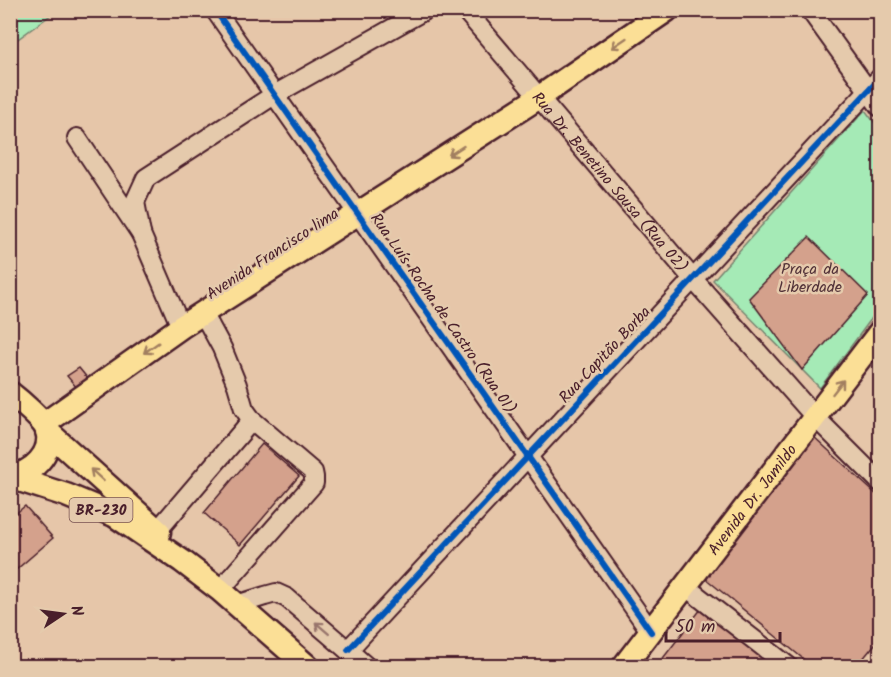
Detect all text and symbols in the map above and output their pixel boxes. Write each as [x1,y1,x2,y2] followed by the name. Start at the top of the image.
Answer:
[611,37,628,49] one-way arrow
[525,87,693,279] street label: Rua Dr. Benetino Sousa (Rua 02)
[448,145,465,157] one-way arrow
[201,202,344,307] street label: Avenida Francisco lima
[363,208,522,420] street label: Rua Luís Rocha de Castro (Rua 01)
[778,257,842,300] park label: Praça da Liberdade
[553,301,657,409] street label: Rua Capitão Borba
[144,342,160,354] one-way arrow
[831,379,844,395] one-way arrow
[702,439,804,561] street label: Avenida Dr. Jamildo
[89,468,104,482] one-way arrow
[70,498,132,522] road number: BR-230
[33,584,93,644] north arrow
[63,603,89,619] text: N
[666,605,780,643] scale bar
[675,613,715,642] text: 50 m
[314,621,330,634] one-way arrow

